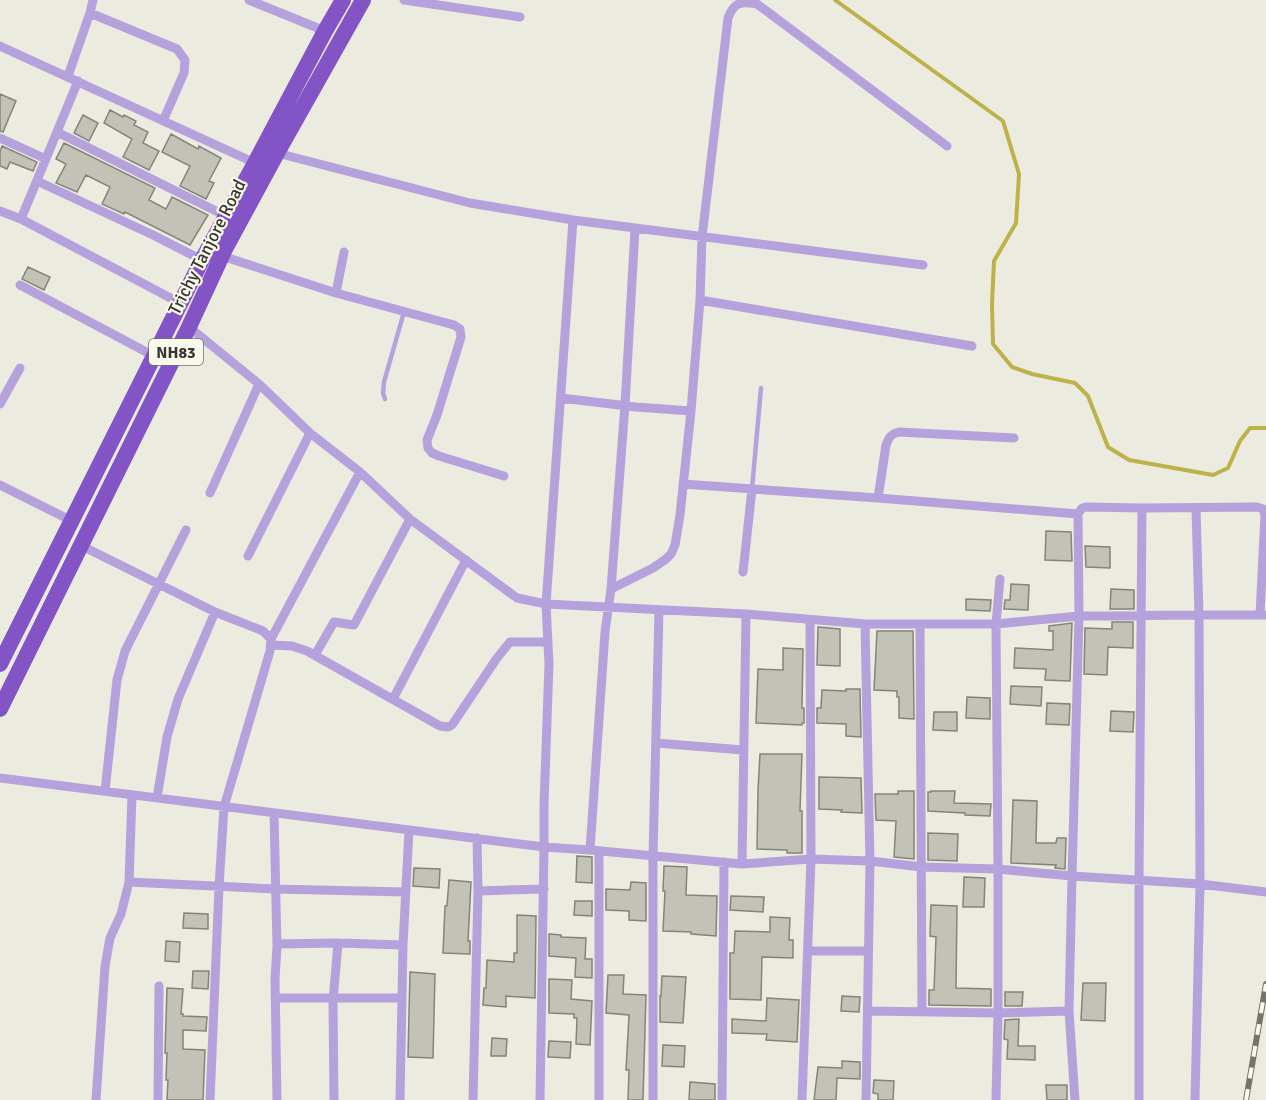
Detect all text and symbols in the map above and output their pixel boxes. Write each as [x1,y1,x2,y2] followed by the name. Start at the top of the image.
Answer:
[163,176,251,318] street label: Trichy Tanjore Road
[149,339,203,365] road number: NH83

